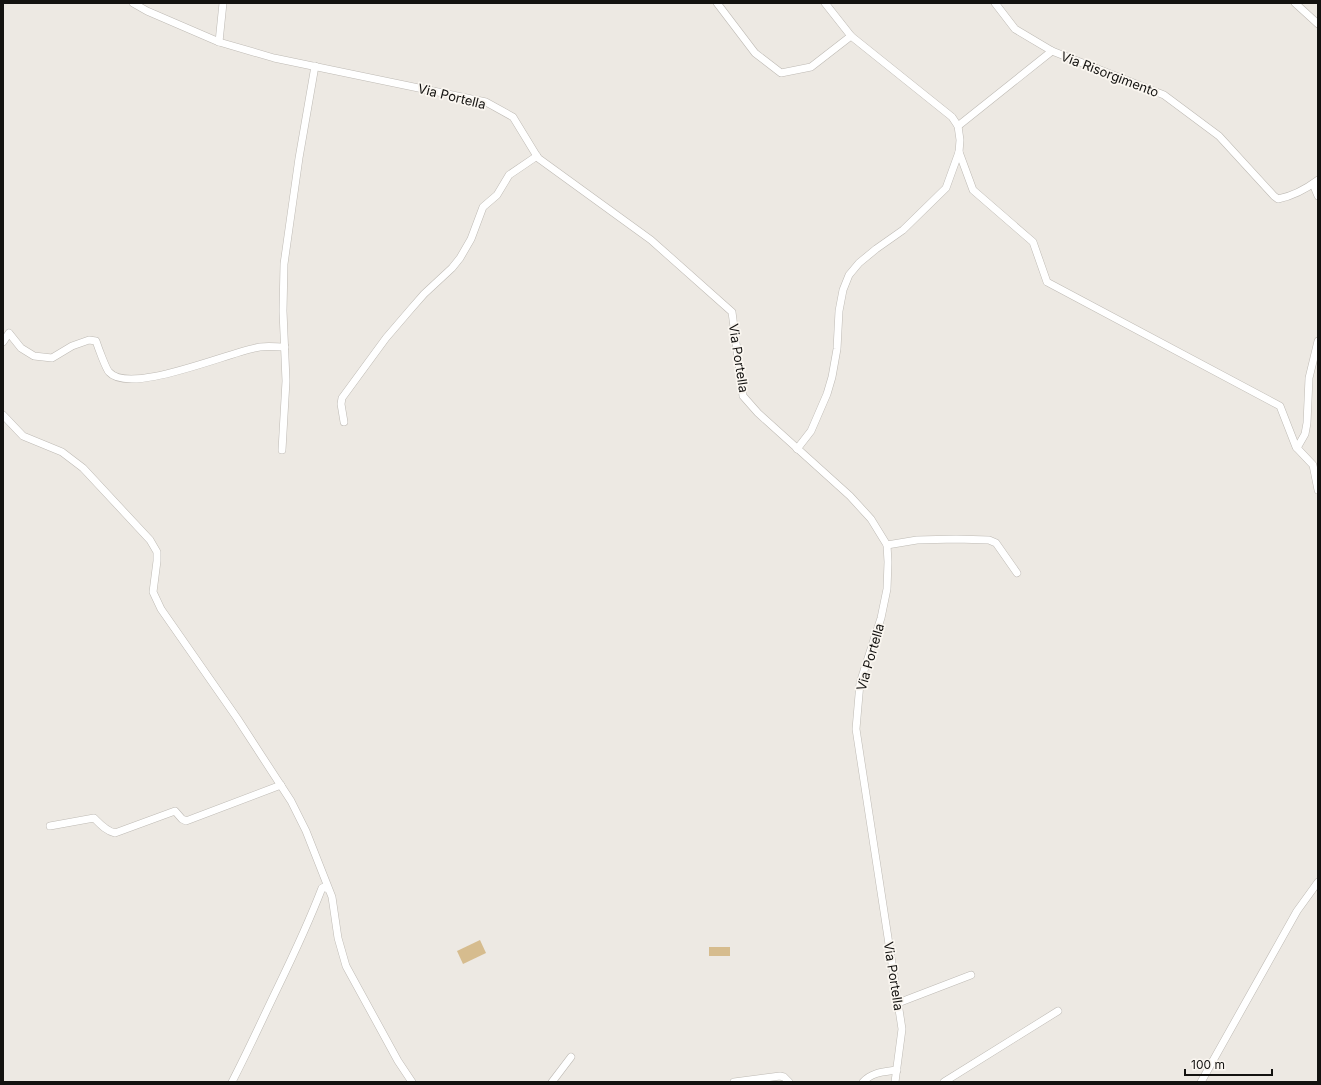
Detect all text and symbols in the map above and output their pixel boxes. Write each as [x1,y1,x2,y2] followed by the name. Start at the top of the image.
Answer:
[1059,48,1161,100] street label: Via Risorgimento
[416,80,488,112] street label: Via Portella
[726,322,752,394] street label: Via Portella
[853,621,887,693] street label: Via Portella
[881,940,907,1012] street label: Via Portella
[1185,1051,1272,1077] scale bar
[1191,1057,1225,1072] text: 100 m

